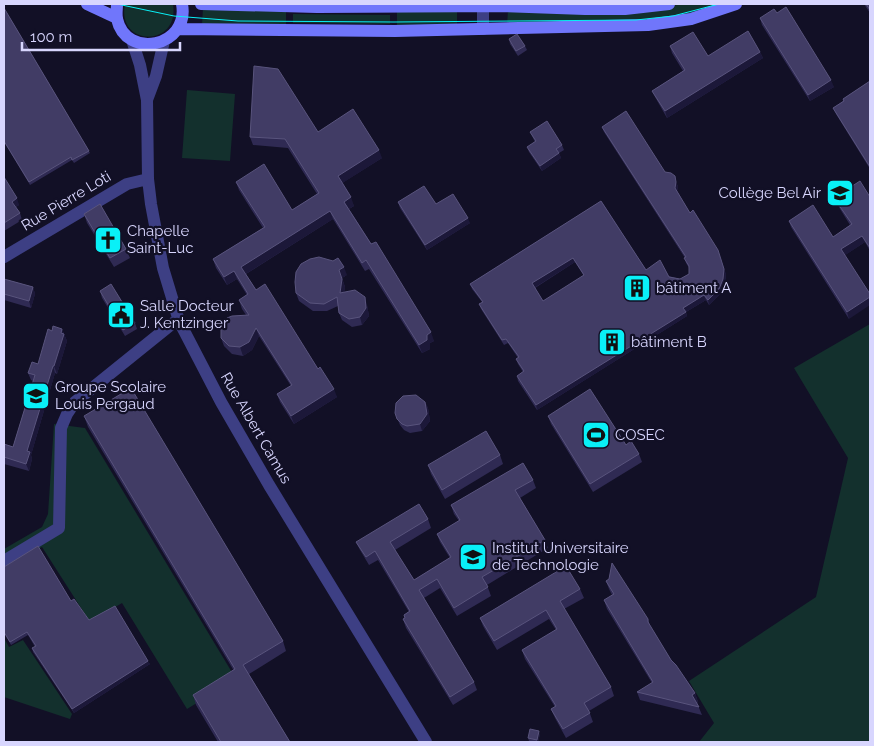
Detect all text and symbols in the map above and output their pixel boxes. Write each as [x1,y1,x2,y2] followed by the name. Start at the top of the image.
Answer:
[22,20,180,52] scale bar
[30,28,72,46] text: 100 m
[18,167,114,235] street label: Rue Pierre Loti
[825,178,855,208] school or university icon: Collège Bel Air
[718,184,822,202] place label: Collège Bel Air
[127,222,193,257] place label: Chapelle Saint-Luc
[93,225,123,255] church icon: Chapelle Saint-Luc
[622,273,652,303] building icon: bâtiment A
[656,279,731,297] place label: bâtiment A
[140,297,235,332] place label: Salle Docteur J. Kentzinger
[106,300,136,330] public building icon: Salle Docteur J. Kentzinger
[597,327,627,357] building icon: bâtiment B
[631,333,707,351] place label: bâtiment B
[217,369,295,487] street label: Rue Albert Camus
[55,378,166,413] place label: Groupe Scolaire Louis Pergaud
[21,381,51,411] school or university icon: Groupe Scolaire Louis Pergaud
[581,420,611,450] sports icon: COSEC
[615,426,665,444] place label: COSEC
[492,539,629,574] place label: Institut Universitaire de Technologie
[458,542,488,572] school or university icon: Institut Universitaire de Technologie

